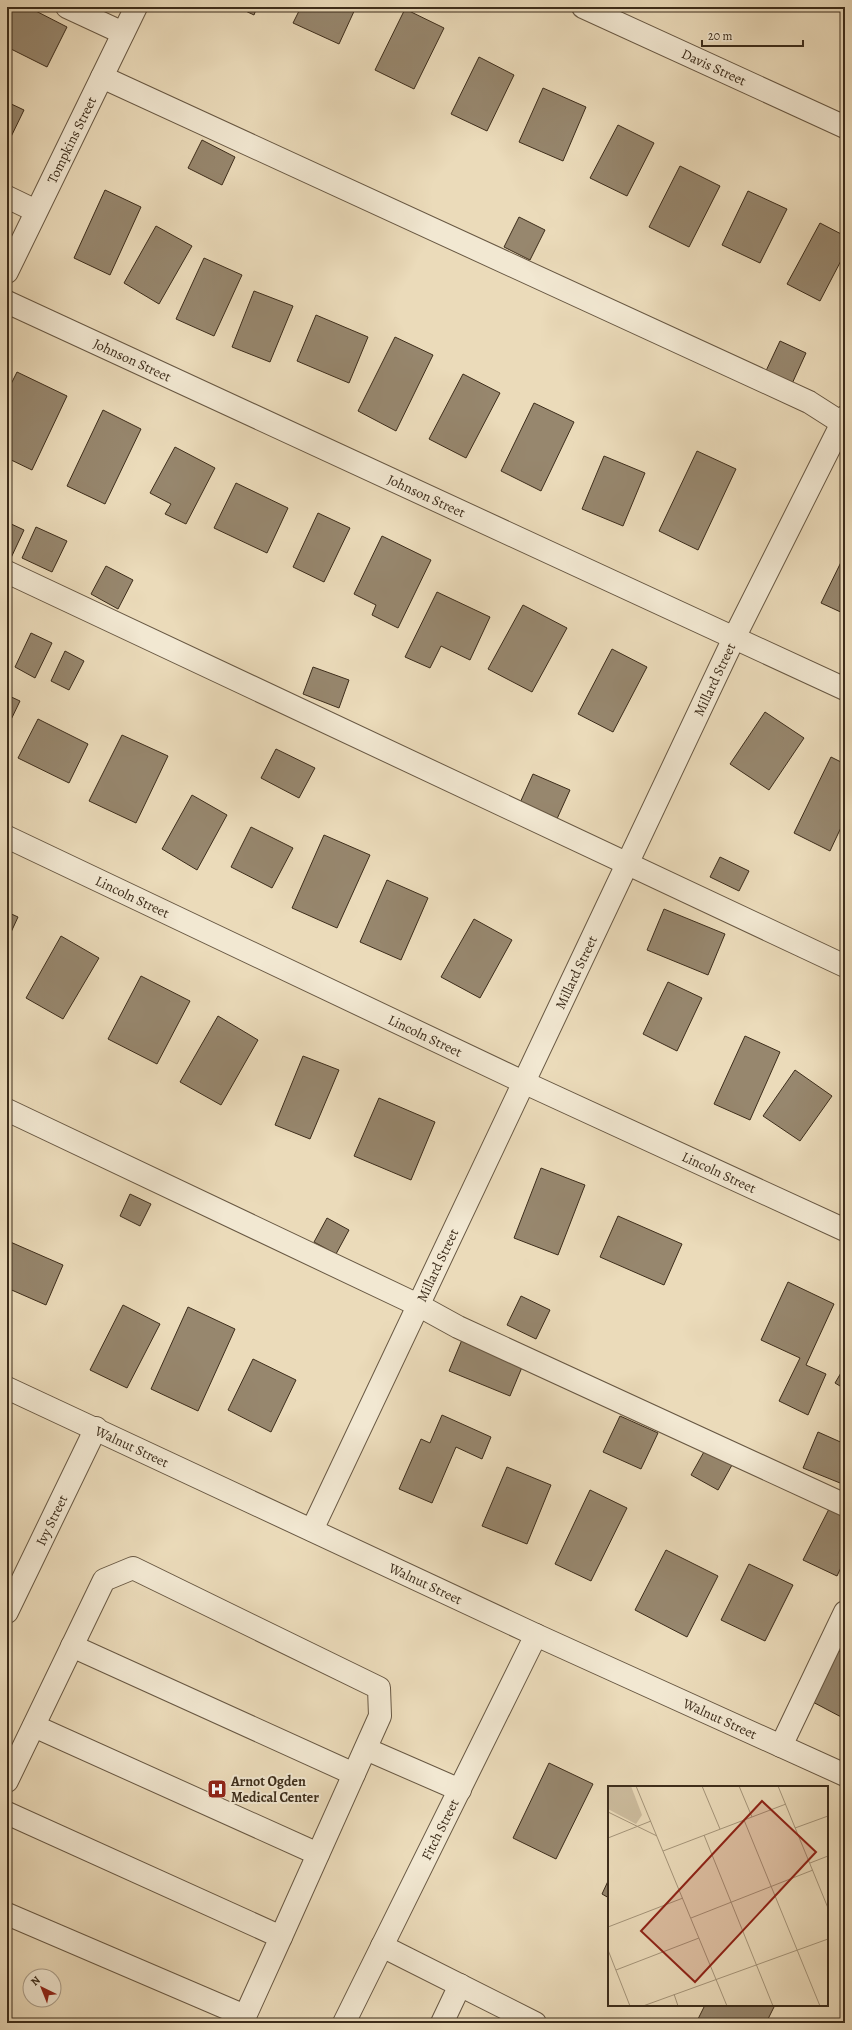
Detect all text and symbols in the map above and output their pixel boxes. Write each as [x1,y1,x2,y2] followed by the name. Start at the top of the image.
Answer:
[702,22,803,48] scale bar
[708,28,732,44] text: 20 m
[678,44,749,91] street label: Davis Street
[43,93,101,187] street label: Tompkins Street
[90,334,174,387] street label: Johnson Street
[384,470,469,522] street label: Johnson Street
[689,639,741,719] street label: Millard Street
[92,871,173,923] street label: Lincoln Street
[551,932,602,1012] street label: Millard Street
[385,1010,466,1062] street label: Lincoln Street
[679,1147,759,1198] street label: Lincoln Street
[412,1225,463,1305] street label: Millard Street
[91,1421,172,1472] street label: Walnut Street
[31,1491,72,1549] street label: Ivy Street
[385,1558,466,1609] street label: Walnut Street
[679,1694,760,1744] street label: Walnut Street
[230,1772,319,1807] place label: Arnot Ogden Medical Center
[206,1778,228,1800] hospital icon: Arnot Ogden Medical Center
[608,1786,828,2006] inset map
[417,1795,464,1863] street label: Fitch Street
[22,1968,62,2008] north arrow
[27,1973,44,1989] text: N

